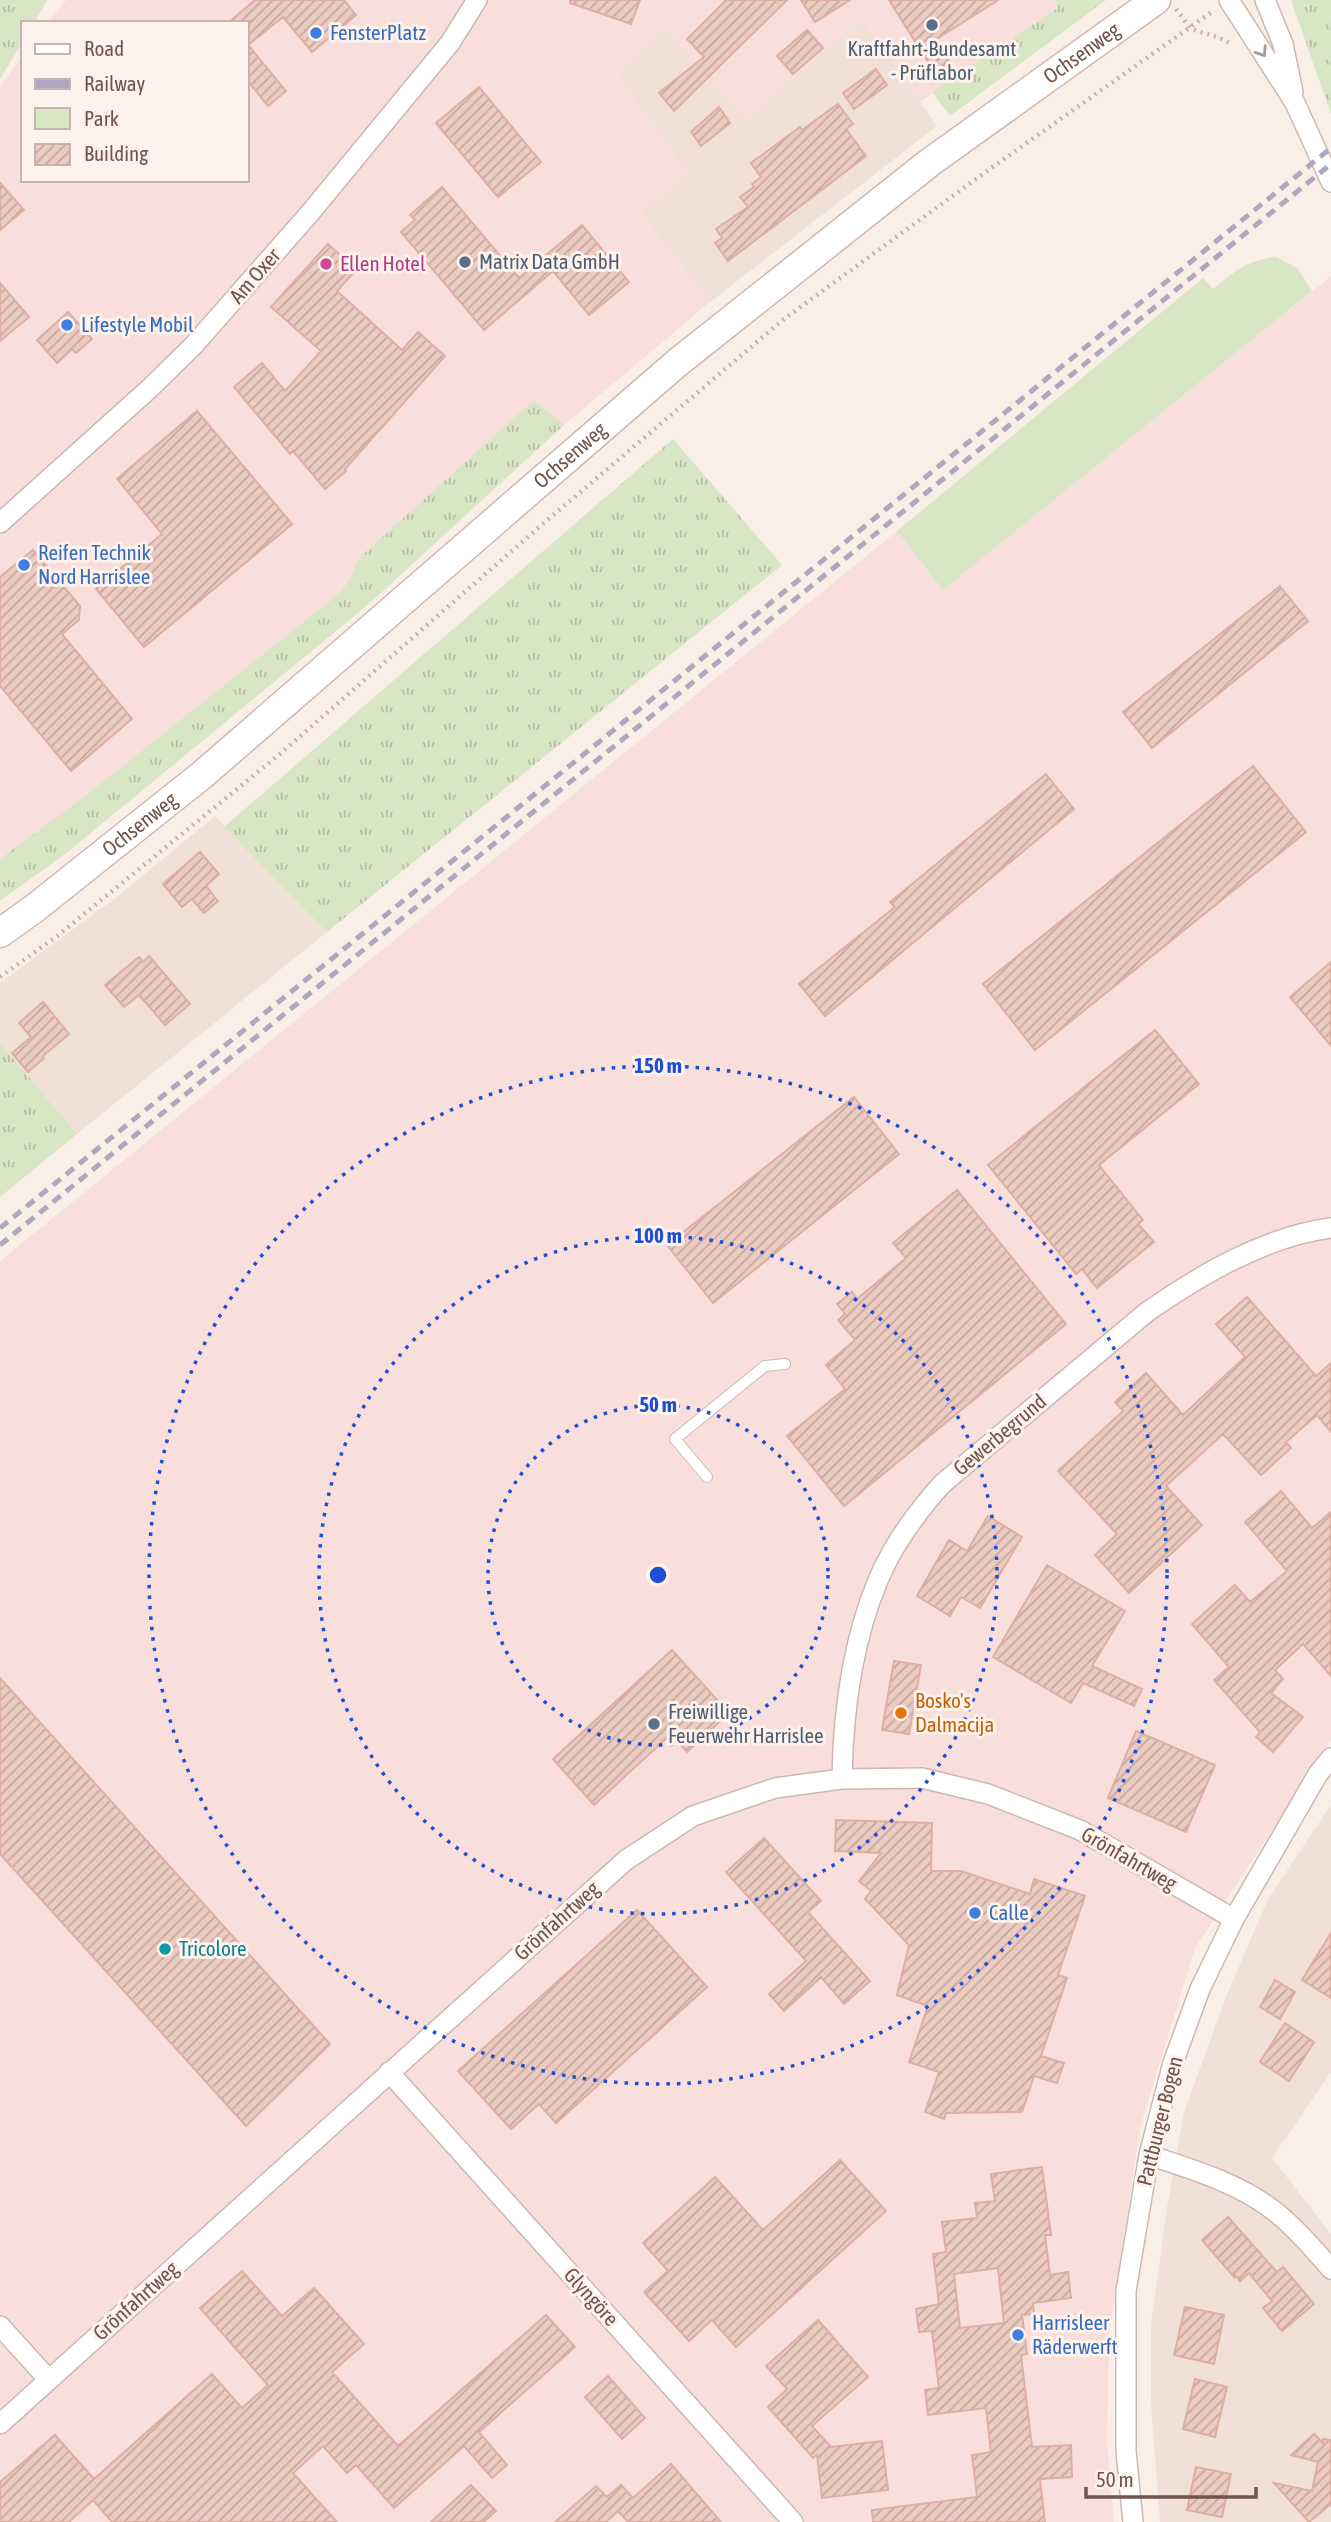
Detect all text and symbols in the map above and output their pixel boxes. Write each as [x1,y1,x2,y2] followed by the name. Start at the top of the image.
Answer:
[924,17,940,33] marker: Kraftfahrt-Bundesamt - Prüflabor
[1038,17,1124,88] street label: Ochsenweg
[330,20,426,44] place label: FensterPlatz
[21,21,248,182] legend
[308,25,324,41] marker: FensterPlatz
[84,36,124,60] text: Road
[848,36,1016,84] place label: Kraftfahrt-Bundesamt - Prüflabor
[1254,44,1267,57] one-way arrow
[84,71,146,95] text: Railway
[84,106,119,130] text: Park
[84,141,148,165] text: Building
[224,243,285,308] street label: Am Oxer
[479,249,620,273] place label: Matrix Data GmbH
[340,251,426,275] place label: Ellen Hotel
[457,254,473,270] marker: Matrix Data GmbH
[318,256,334,272] marker: Ellen Hotel
[81,312,194,336] place label: Lifestyle Mobil
[59,317,75,333] marker: Lifestyle Mobil
[528,417,611,493] street label: Ochsenweg
[38,540,151,588] place label: Reifen Technik Nord Harrislee
[16,557,32,573] marker: Reifen Technik Nord Harrislee
[97,787,181,861] street label: Ochsenweg
[634,1053,682,1077] text: 150 m
[634,1223,682,1247] text: 100 m
[948,1389,1051,1480] street label: Gewerbegrund
[639,1392,677,1416] text: 50 m
[646,1563,670,1587] centre of rings
[915,1688,994,1736] place label: Bosko's Dalmacija
[668,1699,823,1747] place label: Freiwillige Feuerwehr Harrislee
[893,1705,909,1721] marker: Bosko's Dalmacija
[646,1716,662,1732] marker: Freiwillige Feuerwehr Harrislee
[1078,1821,1181,1895] street label: Grönfahrtweg
[509,1876,604,1965] street label: Grönfahrtweg
[989,1900,1029,1924] place label: Calle
[967,1905,983,1921] marker: Calle
[179,1936,247,1960] place label: Tricolore
[157,1941,173,1957] marker: Tricolore
[1131,2053,1187,2188] street label: Pattburger Bogen
[88,2256,183,2345] street label: Grönfahrtweg
[560,2262,624,2330] street label: Glyngöre
[1032,2310,1118,2358] place label: Harrisleer Räderwerft
[1010,2327,1026,2343] marker: Harrisleer Räderwerft
[1086,2456,1256,2500] scale bar
[1096,2467,1134,2491] text: 50 m

